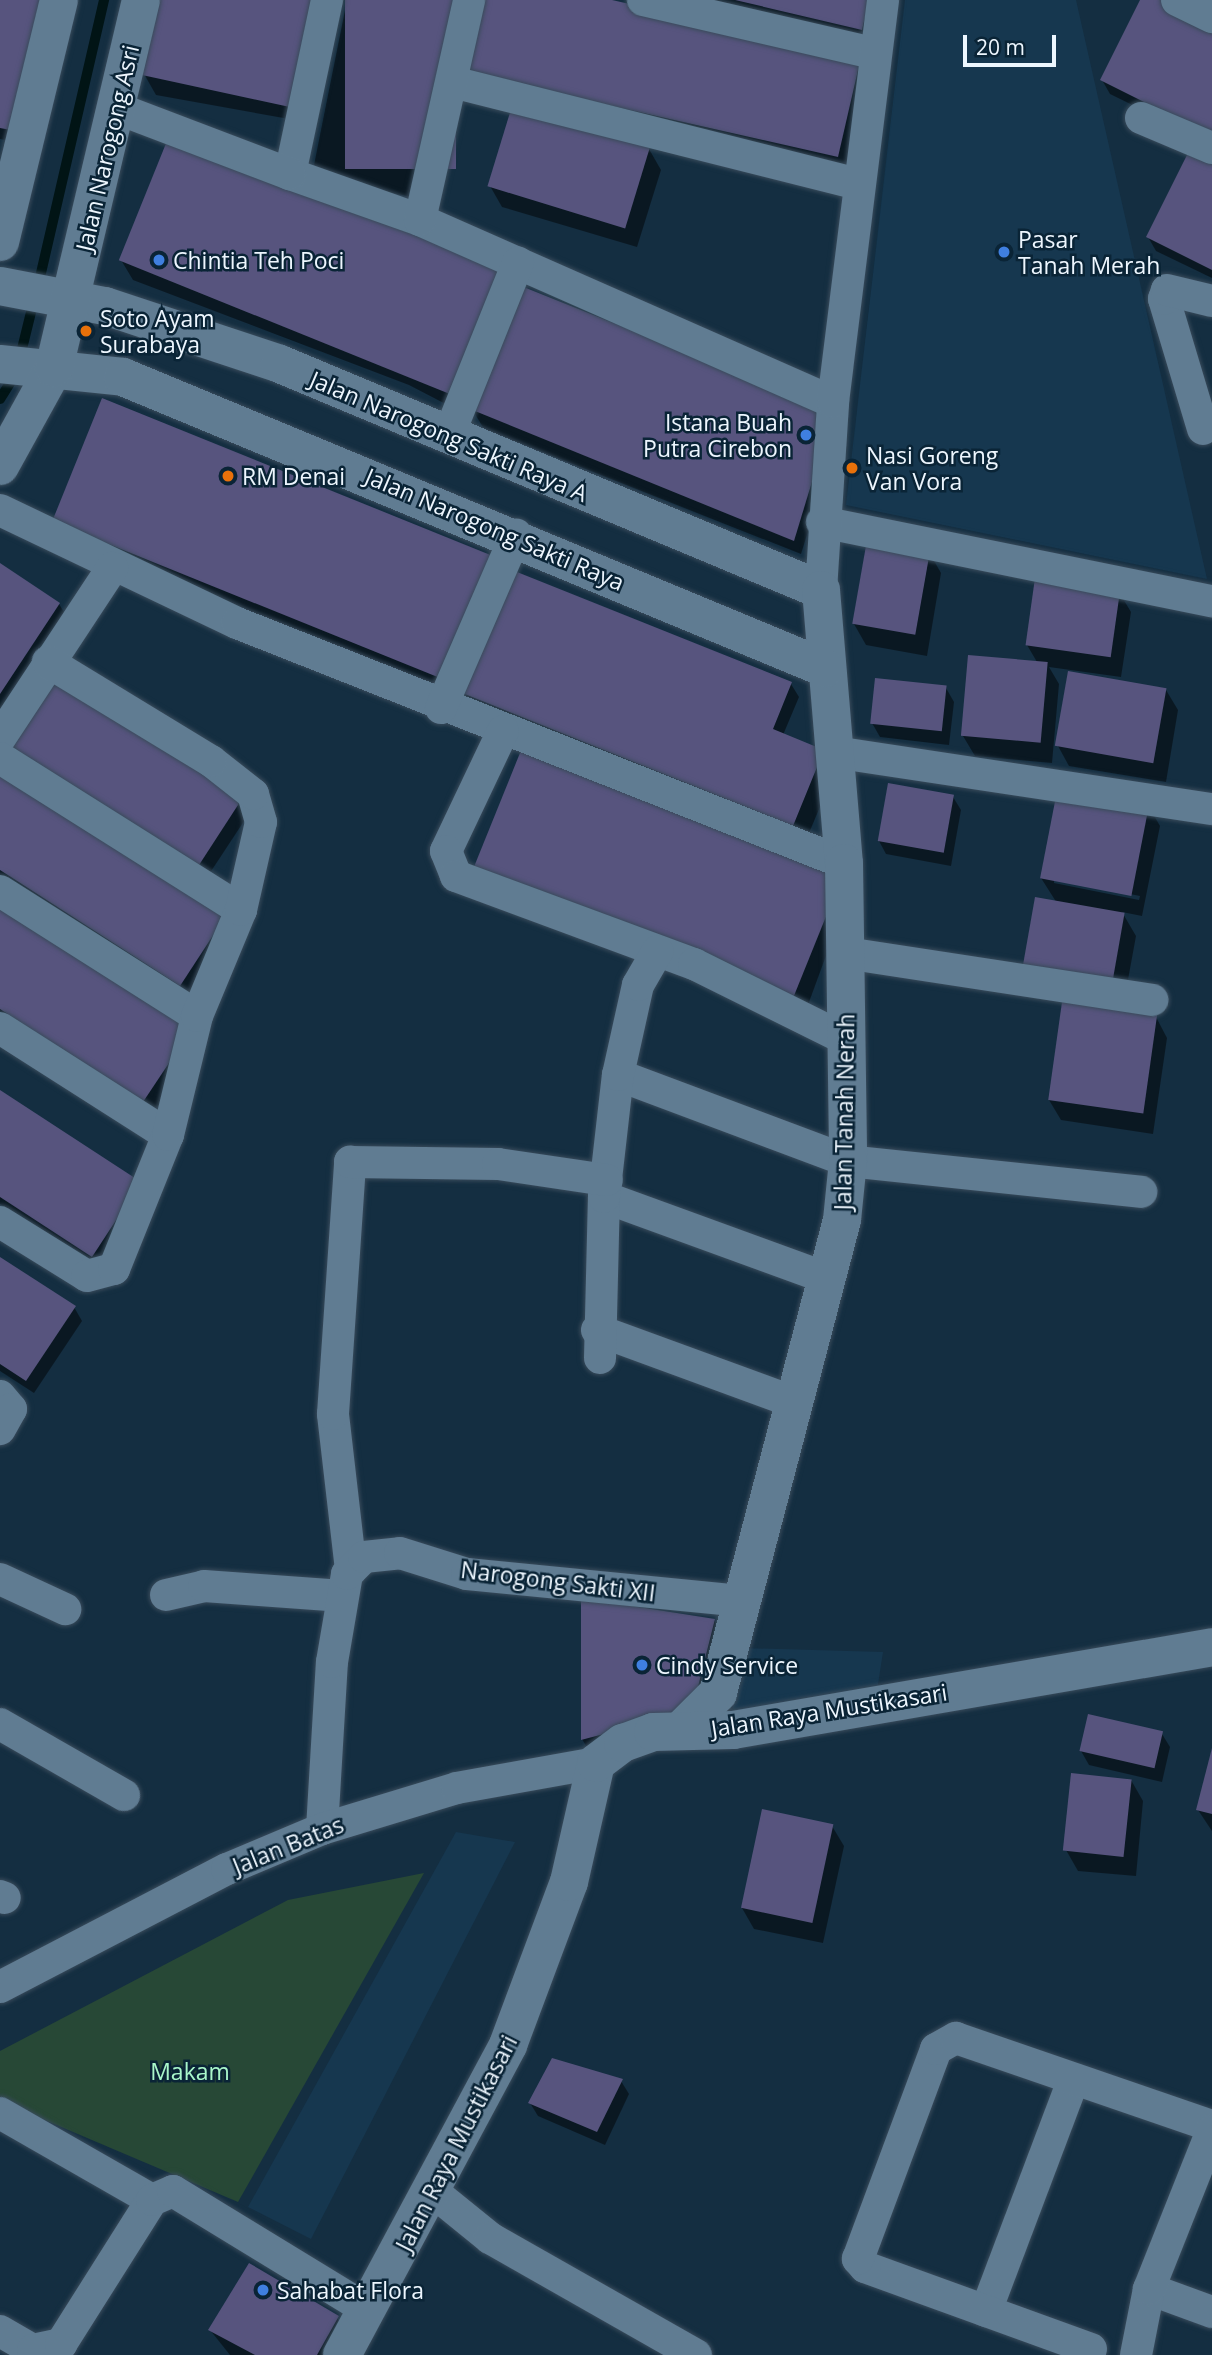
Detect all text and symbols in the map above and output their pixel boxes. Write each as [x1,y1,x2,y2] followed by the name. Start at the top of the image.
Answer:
[967,21,1060,65] scale bar
[976,33,1025,61] text: 20 m
[70,42,144,254] street label: Jalan Narogong Asri
[1018,225,1160,279] place label: Pasar Tanah Merah
[996,244,1012,260] marker: Pasar Tanah Merah
[173,246,344,274] place label: Chintia Teh Poci
[151,252,167,268] marker: Chintia Teh Poci
[100,304,215,358] place label: Soto Ayam Surabaya
[78,323,94,339] marker: Soto Ayam Surabaya
[306,365,592,507] street label: Jalan Narogong Sakti Raya A
[643,408,792,462] place label: Istana Buah Putra Cirebon
[798,427,814,443] marker: Istana Buah Putra Cirebon
[866,441,998,495] place label: Nasi Goreng Van Vora
[844,460,860,476] marker: Nasi Goreng Van Vora
[242,462,345,490] place label: RM Denai
[361,462,629,596] street label: Jalan Narogong Sakti Raya
[220,468,236,484] marker: RM Denai
[828,1013,860,1211] street label: Jalan Tanah Nerah
[459,1555,657,1607] street label: Narogong Sakti XII
[656,1651,798,1679] place label: Cindy Service
[634,1657,650,1673] marker: Cindy Service
[709,1678,949,1742] street label: Jalan Raya Mustikasari
[228,1810,348,1880] street label: Jalan Batas
[390,2031,522,2255] street label: Jalan Raya Mustikasari
[150,2057,230,2085] park label: Makam
[277,2276,424,2304] place label: Sahabat Flora
[255,2282,271,2298] marker: Sahabat Flora

